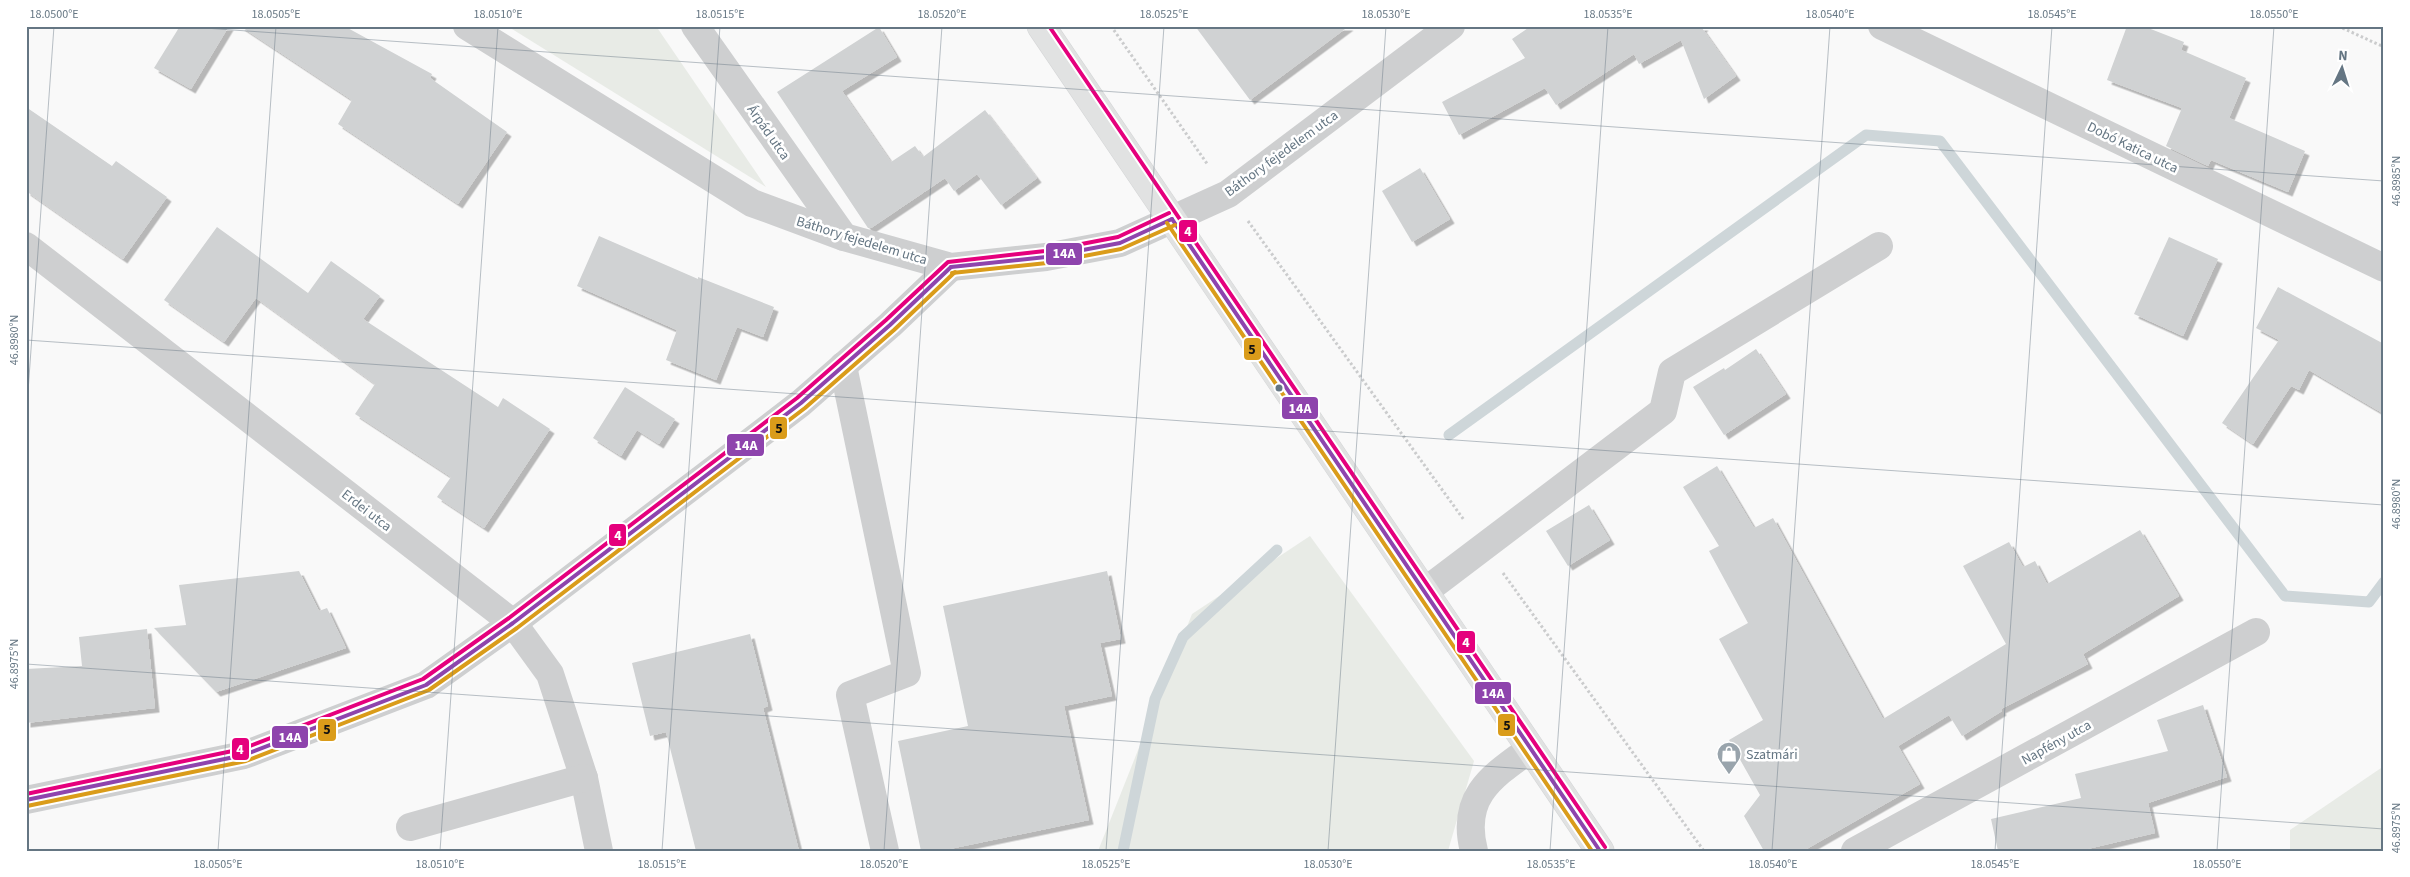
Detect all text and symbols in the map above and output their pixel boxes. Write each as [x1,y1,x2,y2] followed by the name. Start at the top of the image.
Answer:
[29,6,79,23] text: 18.0500°E
[251,6,301,23] text: 18.0505°E
[473,6,523,23] text: 18.0510°E
[695,6,745,23] text: 18.0515°E
[917,6,967,23] text: 18.0520°E
[1139,6,1189,23] text: 18.0525°E
[1361,6,1411,23] text: 18.0530°E
[1583,6,1633,23] text: 18.0535°E
[1805,6,1855,23] text: 18.0540°E
[2027,6,2077,23] text: 18.0545°E
[2249,6,2299,23] text: 18.0550°E
[2318,42,2368,92] north arrow
[2337,46,2348,66] text: N
[742,101,794,164] street label: Árpád utca
[1221,106,1342,202] street label: Báthory fejedelem utca
[2084,117,2181,179] street label: Dobó Katica utca
[2388,156,2405,206] text: 46.8985°N
[794,212,930,270] street label: Báthory fejedelem utca
[1178,219,1198,243] line badge: 4
[1184,222,1192,242] text: 4
[1045,242,1083,266] line badge: 14A
[1053,244,1076,264] text: 14A
[6,315,23,365] text: 46.8980°N
[1243,337,1262,361] line badge: 5
[1248,340,1256,360] text: 5
[1274,383,1284,393] unlabelled marker
[1281,396,1319,420] line badge: 14A
[1289,399,1312,419] text: 14A
[769,416,788,440] line badge: 5
[775,419,783,439] text: 5
[726,433,765,457] line badge: 14A
[735,436,758,456] text: 14A
[2388,479,2405,529] text: 46.8980°N
[337,485,396,537] street label: Erdei utca
[608,523,627,547] line badge: 4
[614,526,622,546] text: 4
[1456,630,1476,654] line badge: 4
[1462,633,1470,653] text: 4
[6,639,23,689] text: 46.8975°N
[1474,681,1512,705] line badge: 14A
[1482,684,1505,704] text: 14A
[1497,713,1516,737] line badge: 5
[2018,715,2095,770] street label: Napfény utca
[1503,716,1511,736] text: 5
[317,718,337,742] line badge: 5
[323,720,331,740] text: 5
[271,725,309,749] line badge: 14A
[279,728,302,748] text: 14A
[231,737,250,761] line badge: 4
[236,740,244,760] text: 4
[1716,741,1742,775] shop icon: Szatmári
[1746,745,1798,765] place label: Szatmári
[2388,803,2405,853] text: 46.8975°N
[193,856,243,873] text: 18.0505°E
[415,856,465,873] text: 18.0510°E
[637,856,687,873] text: 18.0515°E
[859,856,909,873] text: 18.0520°E
[1081,856,1131,873] text: 18.0525°E
[1303,856,1353,873] text: 18.0530°E
[1526,856,1576,873] text: 18.0535°E
[1748,856,1798,873] text: 18.0540°E
[1970,856,2020,873] text: 18.0545°E
[2192,856,2242,873] text: 18.0550°E

